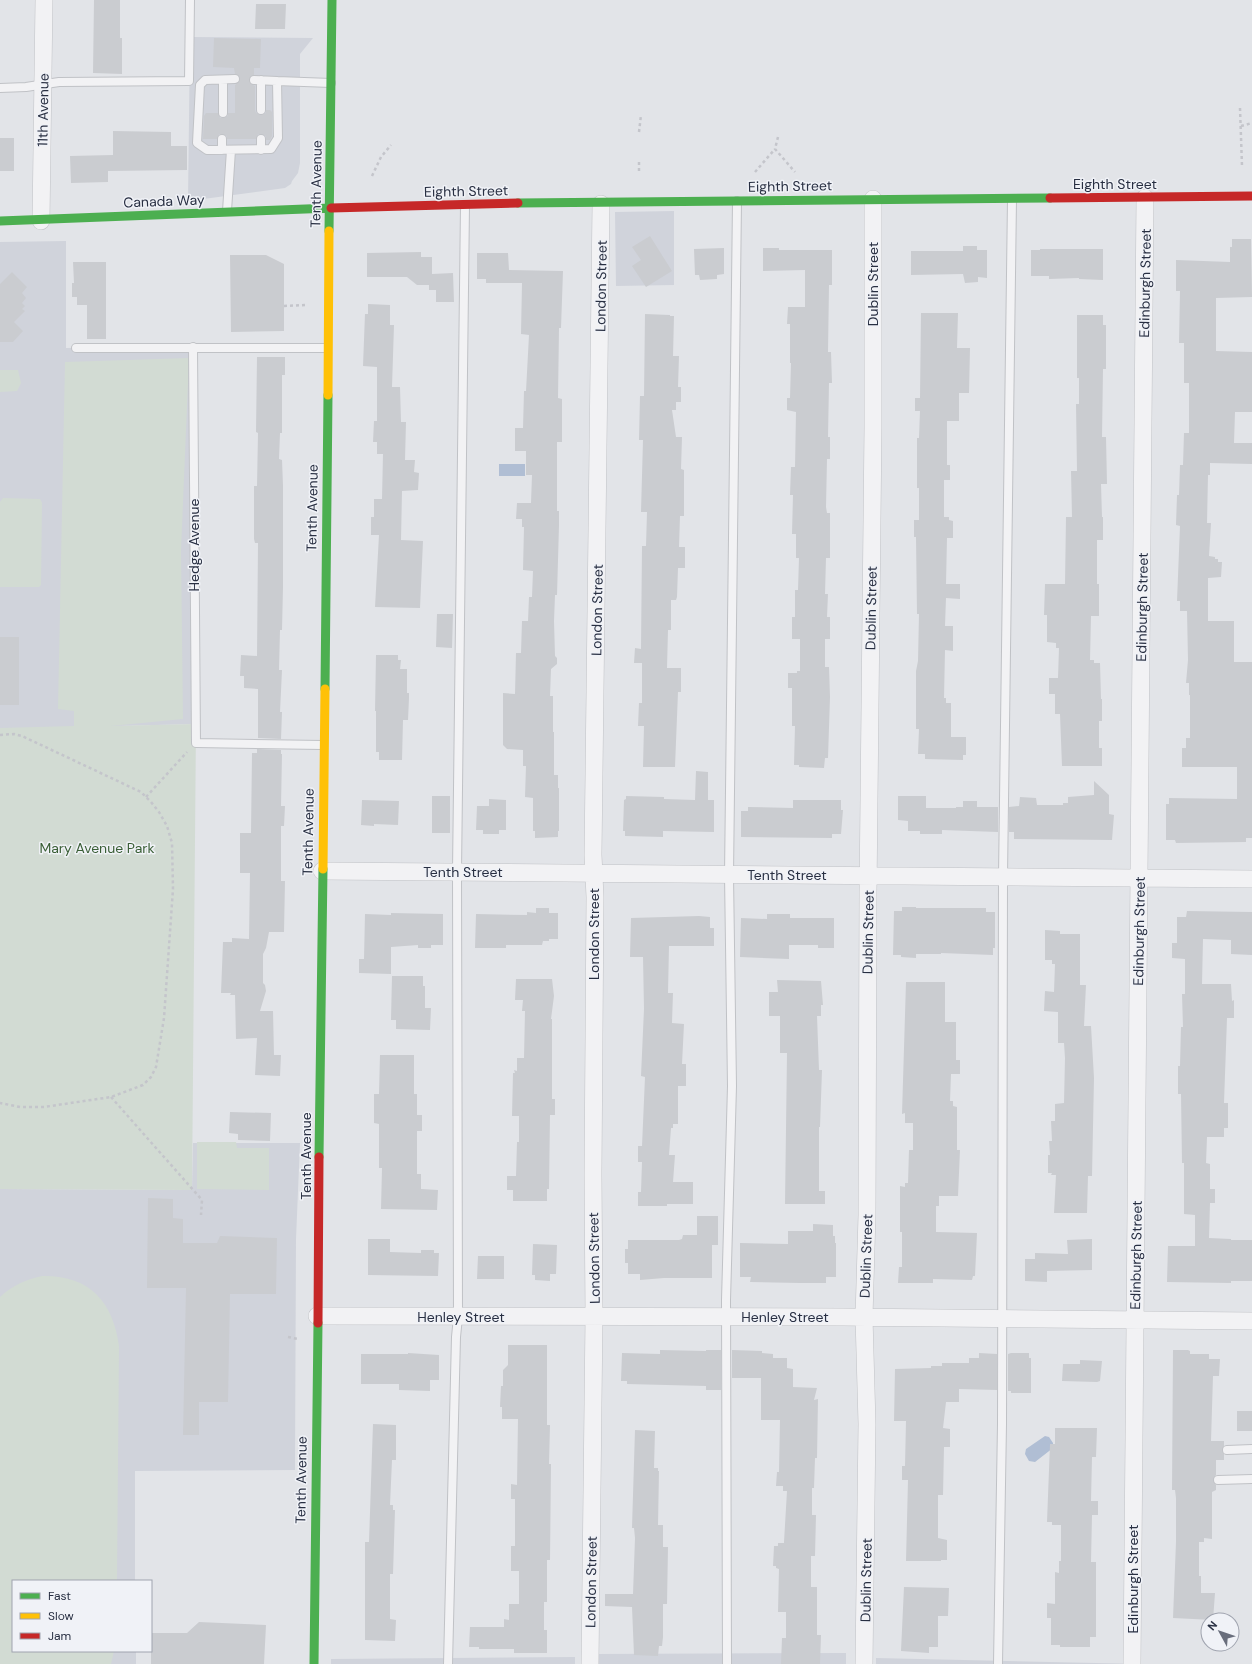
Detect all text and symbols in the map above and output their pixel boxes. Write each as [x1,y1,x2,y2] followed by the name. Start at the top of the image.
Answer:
[33,73,53,147] street label: 11th Avenue
[306,140,326,228] street label: Tenth Avenue
[1073,175,1157,193] street label: Eighth Street
[748,176,832,196] street label: Eighth Street
[424,181,508,201] street label: Eighth Street
[123,191,205,211] street label: Canada Way
[1135,228,1155,338] street label: Edinburgh Street
[591,240,611,332] street label: London Street
[864,242,882,326] street label: Dublin Street
[302,464,322,552] street label: Tenth Avenue
[185,498,203,592] street label: Hedge Avenue
[1132,552,1152,662] street label: Edinburgh Street
[587,564,607,656] street label: London Street
[861,566,881,650] street label: Dublin Street
[298,788,318,876] street label: Tenth Avenue
[39,839,155,857] park label: Mary Avenue Park
[423,863,503,881] street label: Tenth Street
[747,866,827,884] street label: Tenth Street
[1129,876,1149,986] street label: Edinburgh Street
[585,888,603,980] street label: London Street
[858,890,878,974] street label: Dublin Street
[297,1112,315,1200] street label: Tenth Avenue
[1126,1200,1146,1310] street label: Edinburgh Street
[584,1212,604,1304] street label: London Street
[856,1214,876,1298] street label: Dublin Street
[417,1308,505,1326] street label: Henley Street
[741,1308,829,1326] street label: Henley Street
[291,1436,311,1524] street label: Tenth Avenue
[1124,1524,1142,1634] street label: Edinburgh Street
[581,1536,601,1628] street label: London Street
[856,1538,876,1622] street label: Dublin Street
[12,1580,152,1652] legend
[48,1588,71,1604] text: Fast
[48,1608,74,1624] text: Slow
[1200,1612,1240,1652] north arrow
[1204,1618,1220,1633] text: N
[48,1628,71,1644] text: Jam

